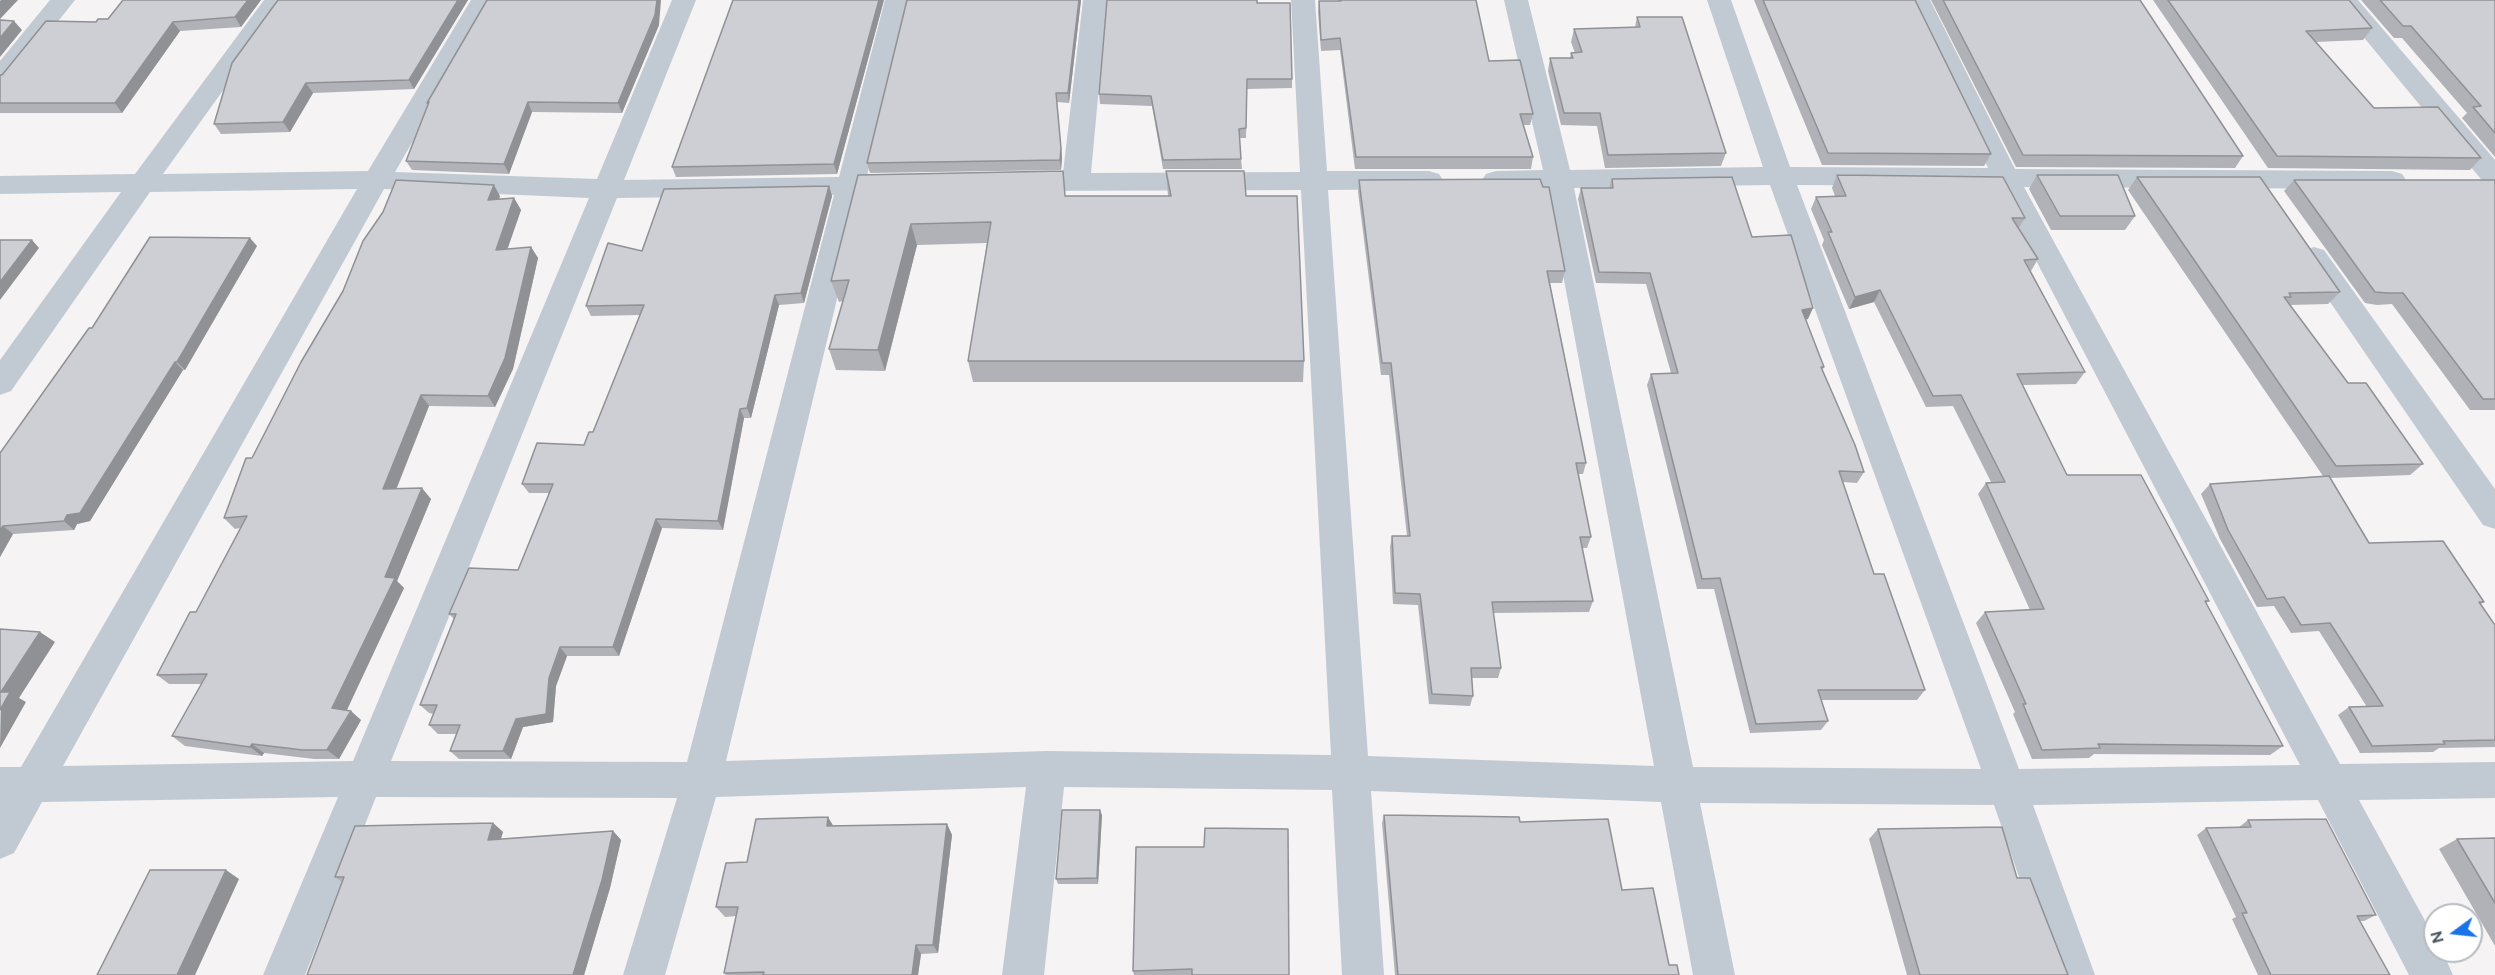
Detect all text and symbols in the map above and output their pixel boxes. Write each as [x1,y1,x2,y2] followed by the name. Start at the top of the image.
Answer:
[2423,903,2483,963] north arrow
[2425,929,2449,946] text: N

